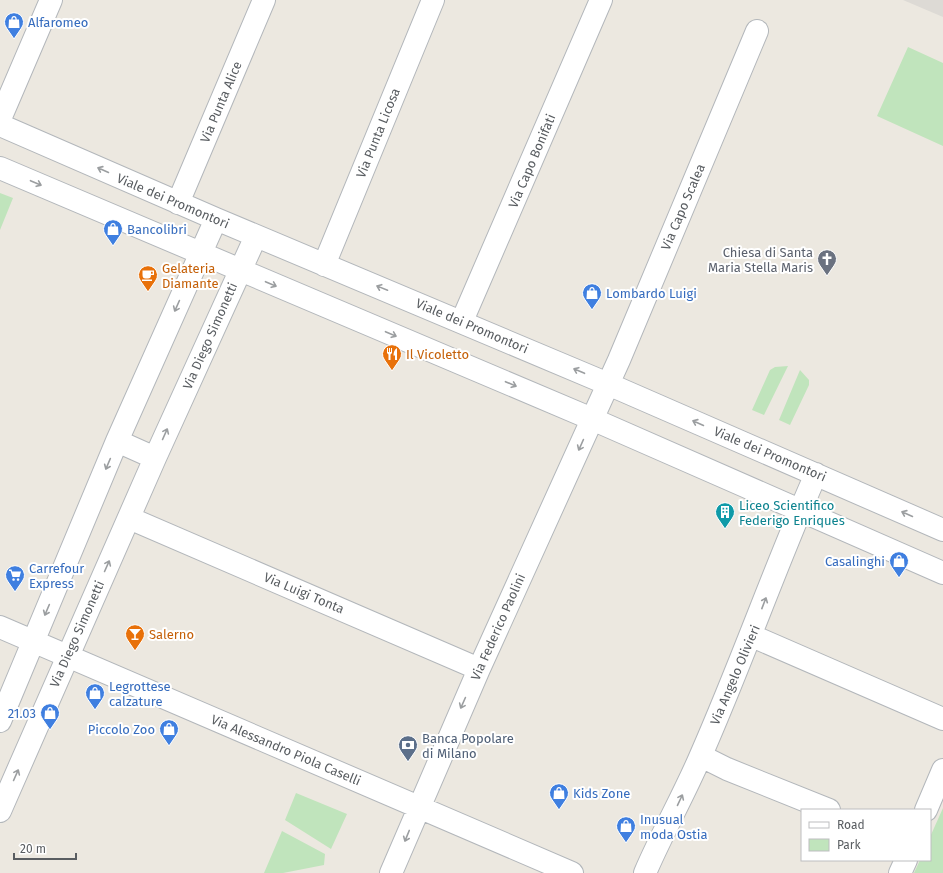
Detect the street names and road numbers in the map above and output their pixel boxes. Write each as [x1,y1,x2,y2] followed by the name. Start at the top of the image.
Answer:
[197,59,245,145] street label: Via Punta Alice
[353,86,403,180] street label: Via Punta Licosa
[505,112,559,210] street label: Via Capo Bonifati
[658,162,708,252] street label: Via Capo Scalea
[115,171,231,231] street label: Viale dei Promontori
[180,280,240,392] street label: Via Diego Simonetti
[414,296,530,356] street label: Viale dei Promontori
[712,424,828,484] street label: Viale dei Promontori
[262,569,346,617] street label: Via Luigi Tonta
[468,571,528,683] street label: Via Federico Paolini
[47,578,107,690] street label: Via Diego Simonetti
[707,623,763,727] street label: Via Angelo Olivieri
[209,712,363,788] street label: Via Alessandro Piola Caselli

